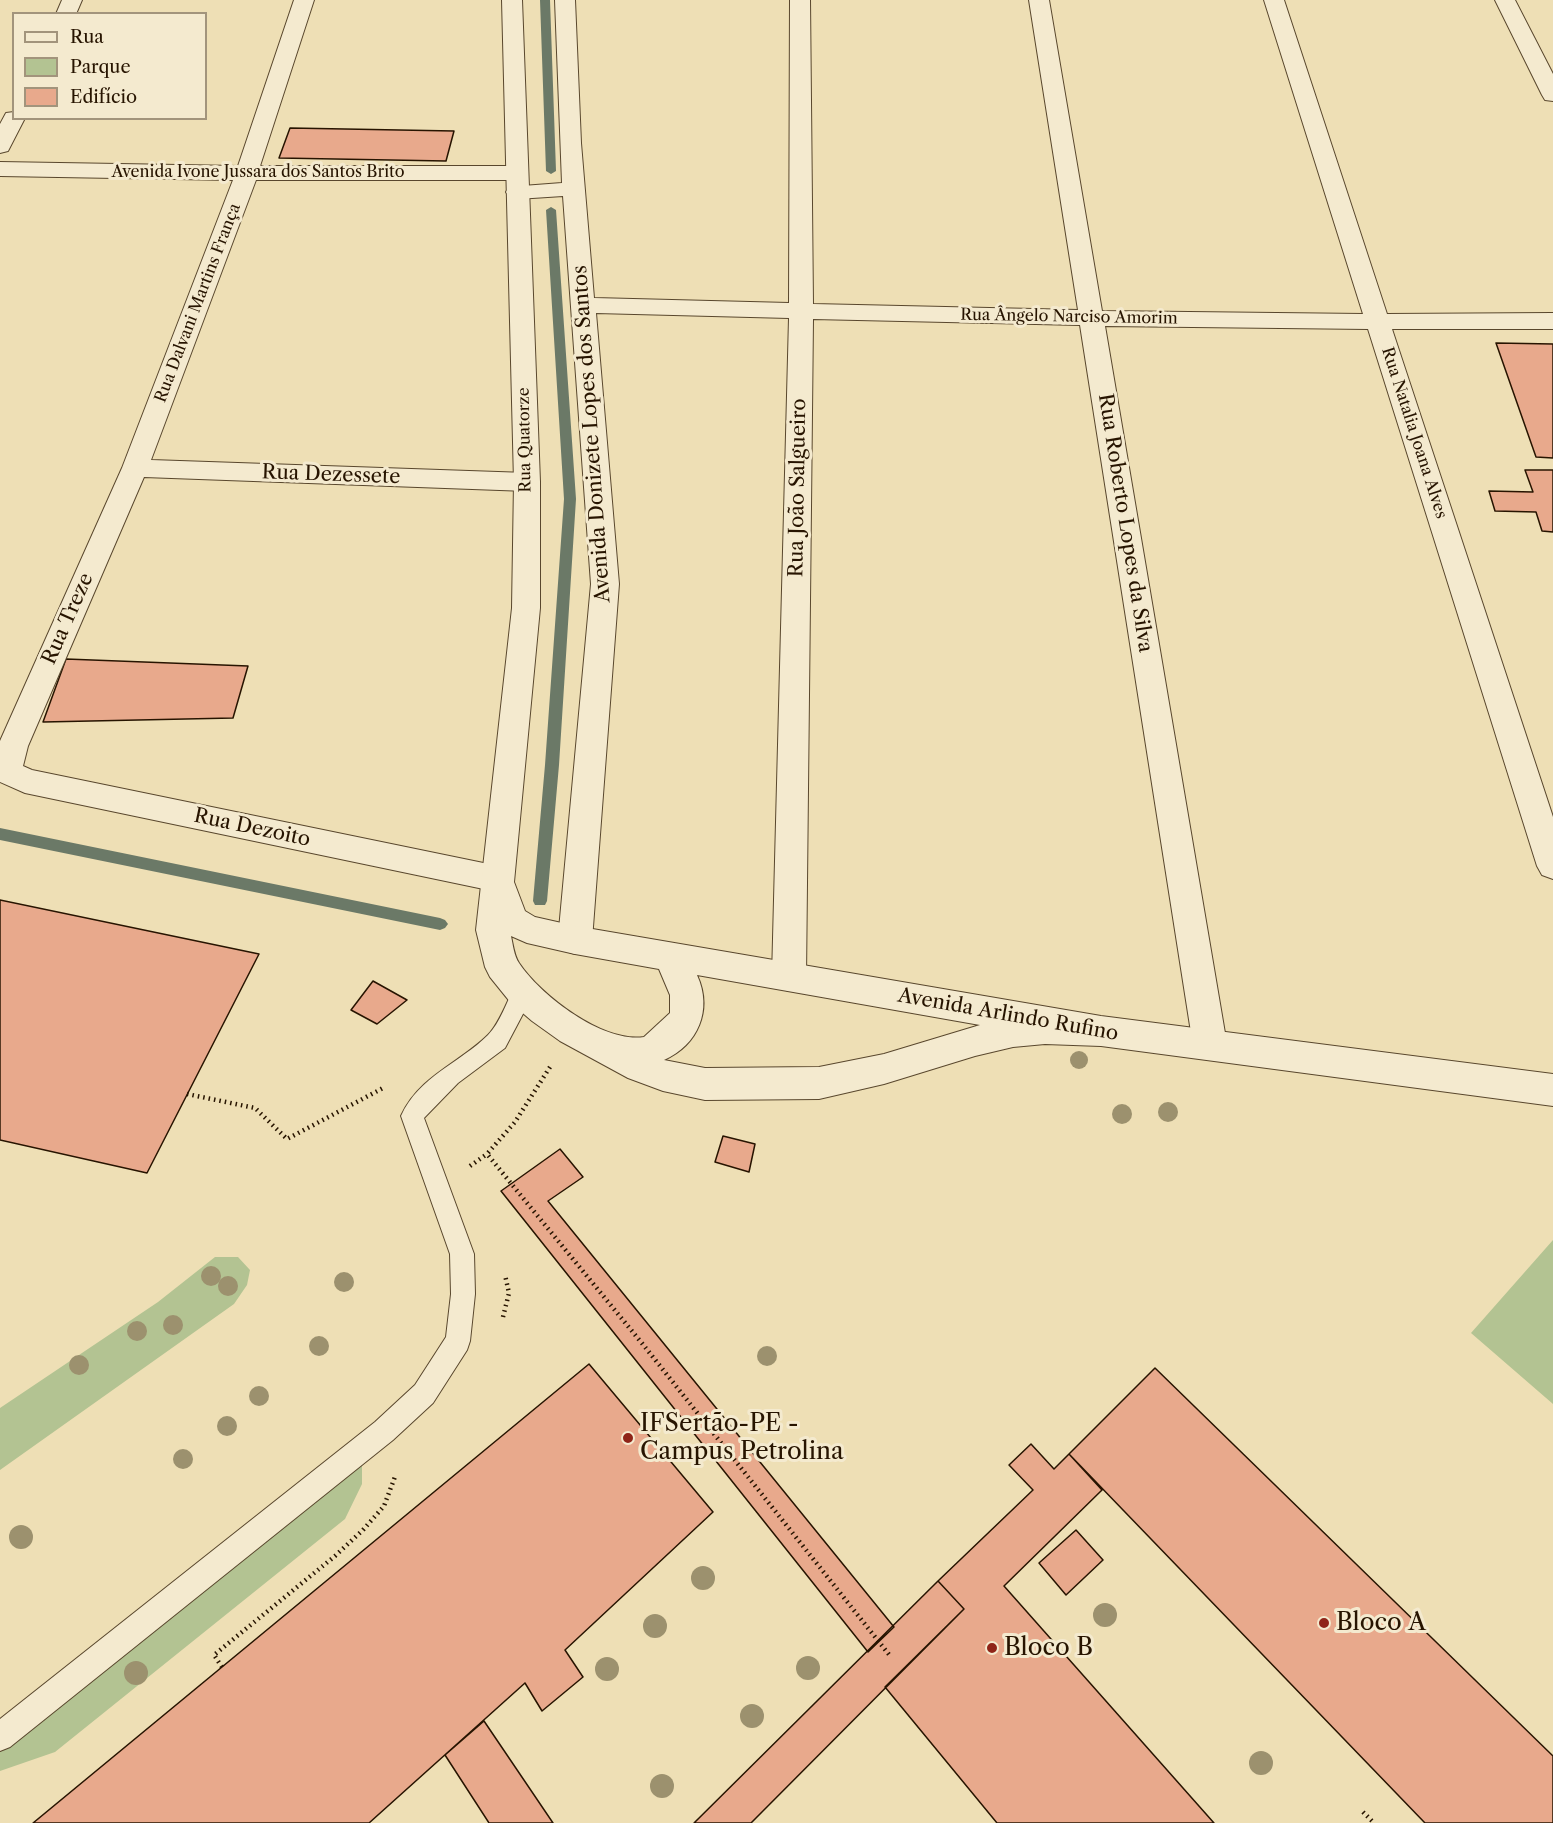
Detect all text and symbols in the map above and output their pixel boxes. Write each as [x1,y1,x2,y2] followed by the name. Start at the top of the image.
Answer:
[12,12,207,120] legend
[70,26,104,48] text: Rua
[70,56,131,78] text: Parque
[70,86,137,108] text: Edifício
[111,162,405,182] street label: Avenida Ivone Jussara dos Santos Brito
[151,201,245,405] street label: Rua Dalvani Martins França
[568,264,616,604] street label: Avenida Donizete Lopes dos Santos
[960,306,1178,328] street label: Rua Ângelo Narciso Amorim
[1377,345,1451,521] street label: Rua Natalia Joana Alves
[514,387,536,493] street label: Rua Quatorze
[1093,392,1157,654] street label: Rua Roberto Lopes da Silva
[784,398,812,578] street label: Rua João Salgueiro
[261,461,401,489] street label: Rua Dezessete
[37,570,99,668] street label: Rua Treze
[192,804,312,852] street label: Rua Dezoito
[896,984,1120,1046] street label: Avenida Arlindo Rufino
[640,1410,844,1466] place label: IFSertão-PE - Campus Petrolina
[621,1431,635,1445] marker: IFSertão-PE - Campus Petrolina
[1336,1609,1426,1637] place label: Bloco A
[1317,1616,1331,1630] marker: Bloco A
[1004,1634,1093,1662] place label: Bloco B
[985,1641,999,1655] marker: Bloco B

